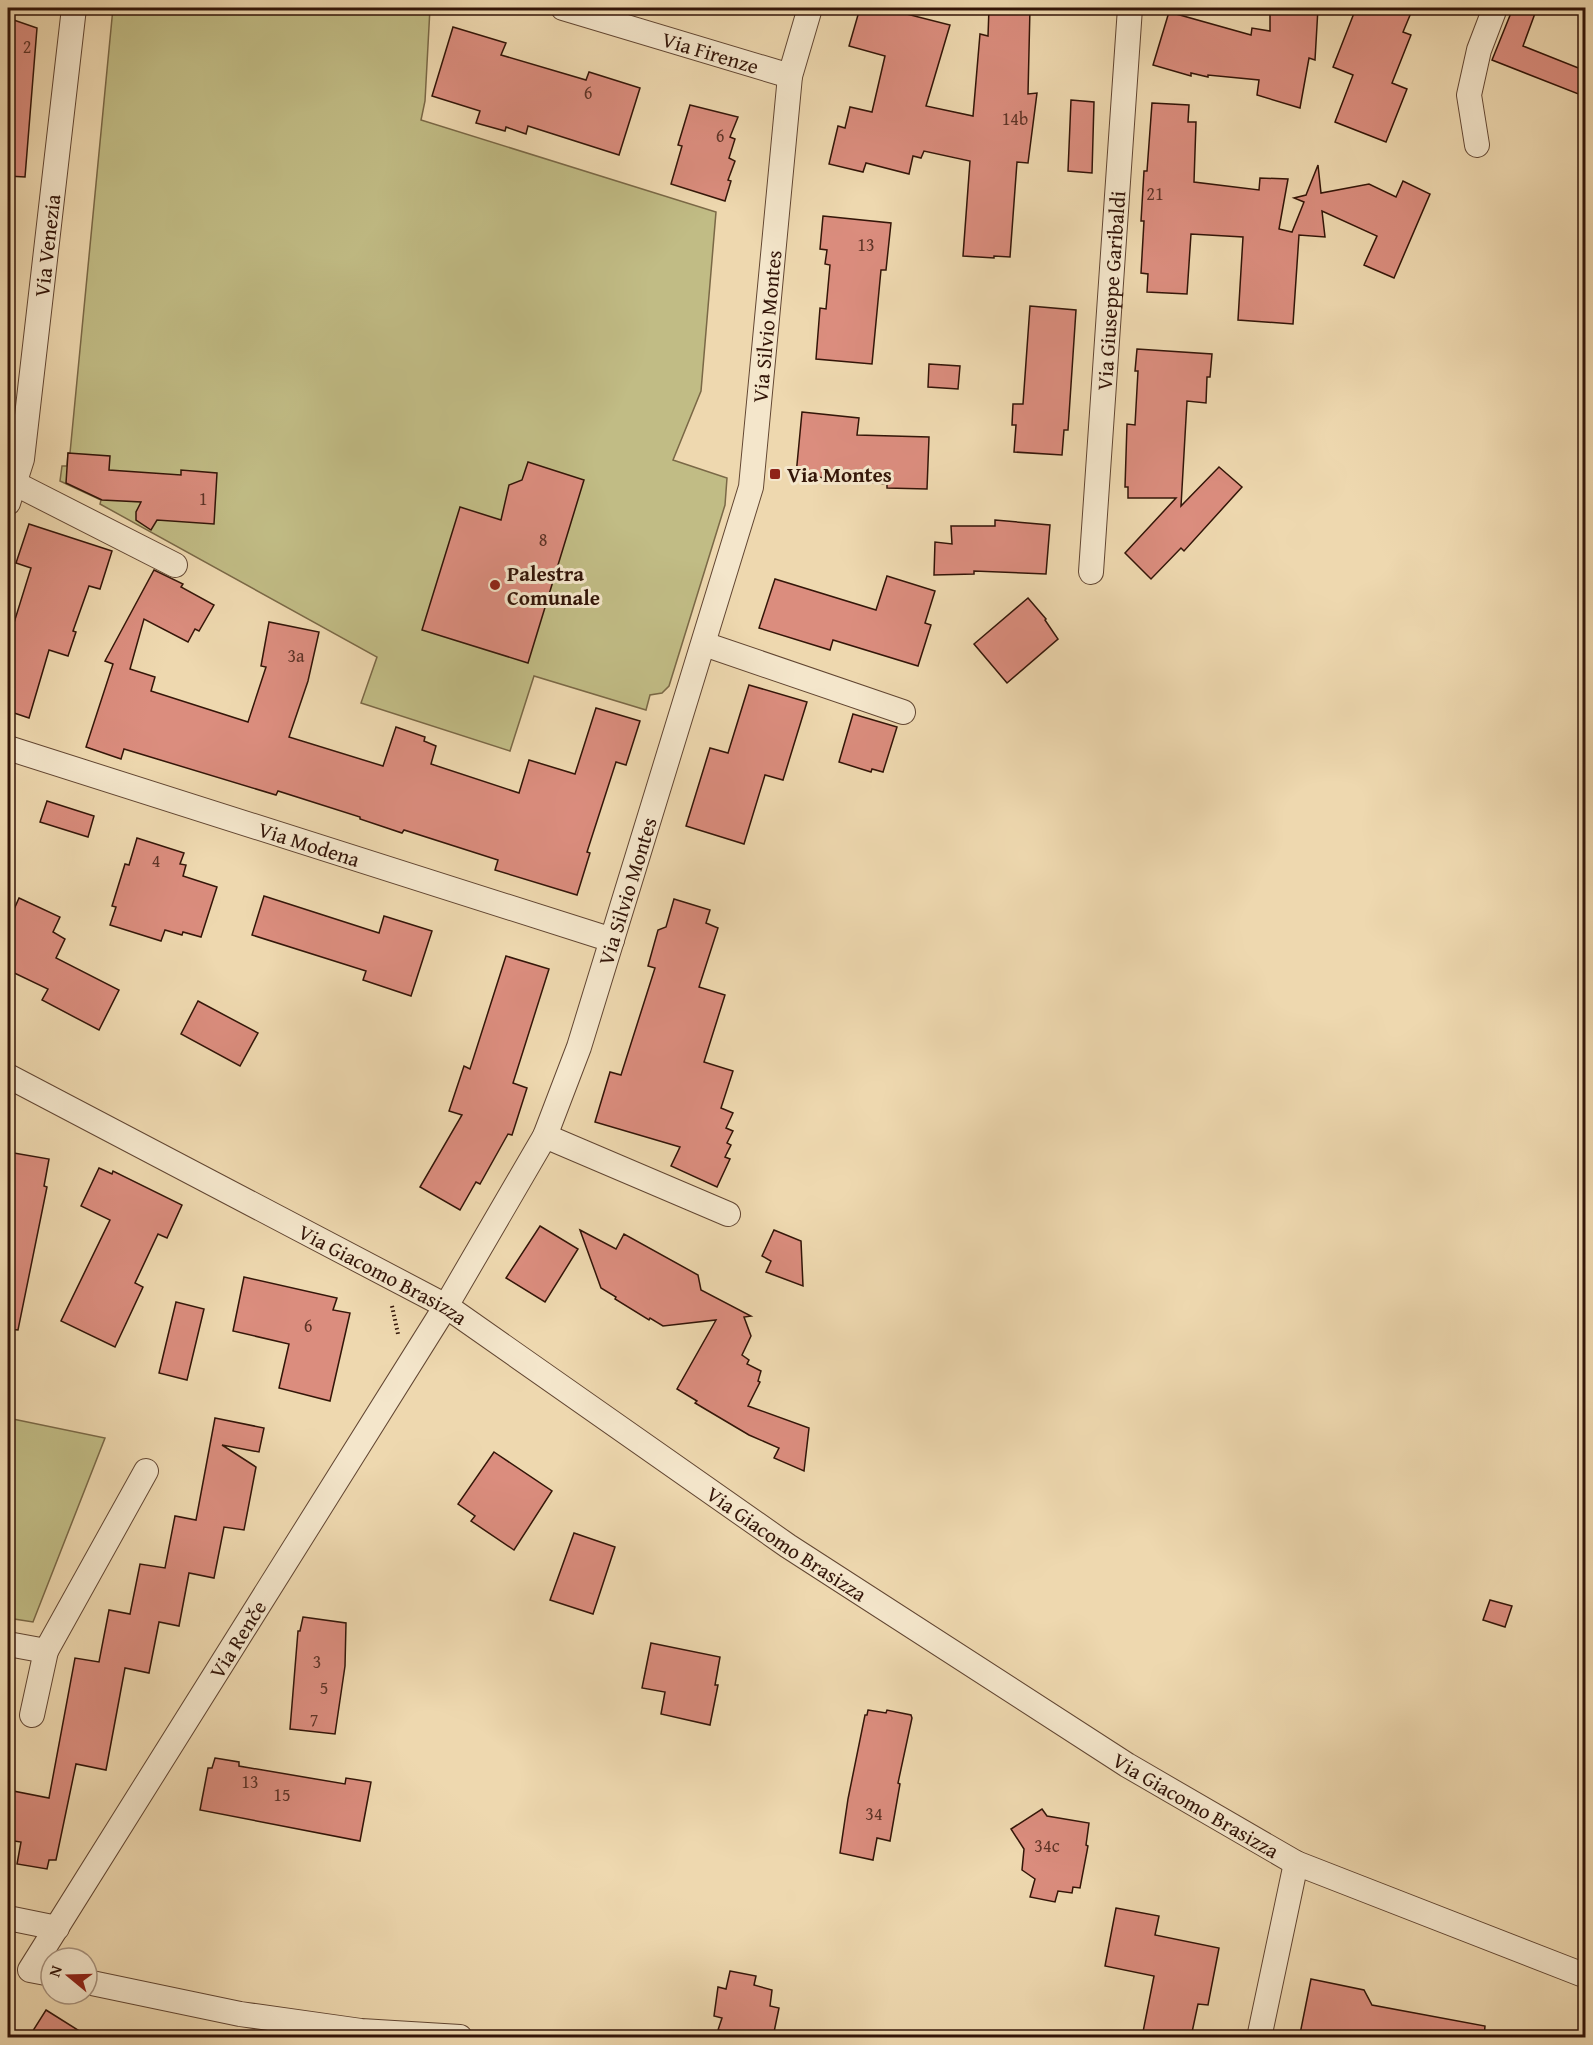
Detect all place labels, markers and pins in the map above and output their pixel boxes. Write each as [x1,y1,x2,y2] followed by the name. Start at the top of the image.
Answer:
[787,459,892,490] place label: Via Montes
[768,467,782,481] marker: Via Montes
[507,558,600,613] place label: Palestra Comunale
[488,578,502,592] marker: Palestra Comunale

